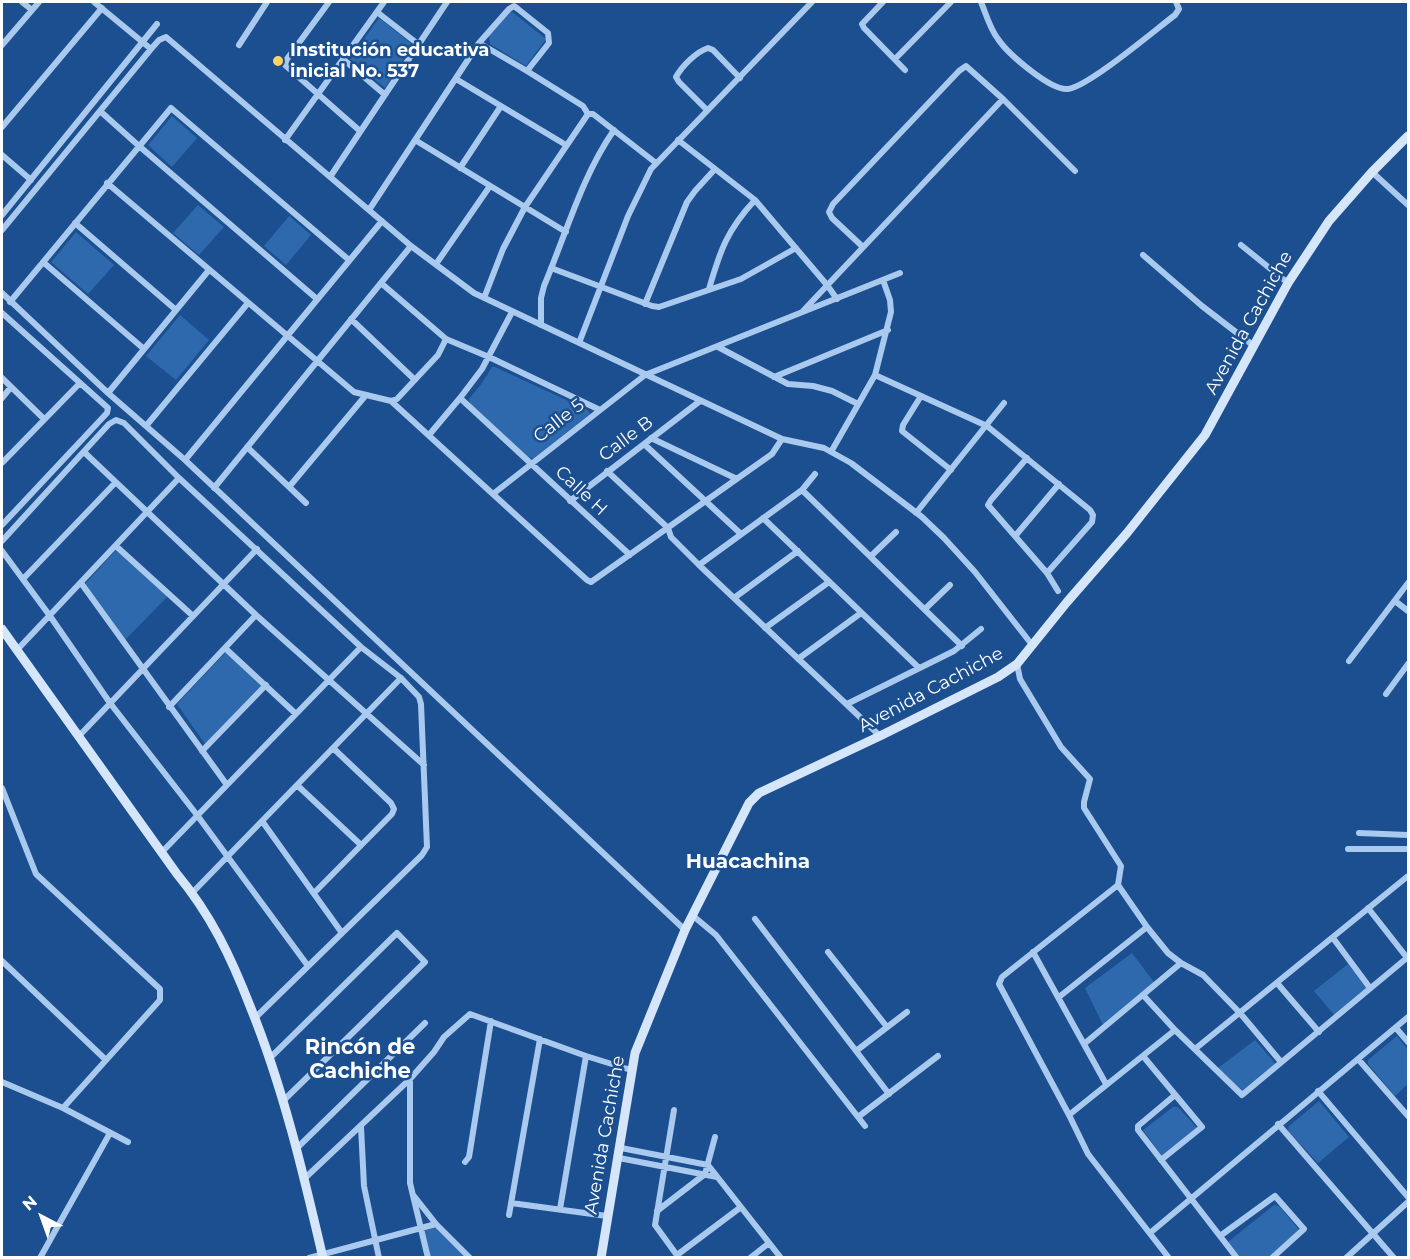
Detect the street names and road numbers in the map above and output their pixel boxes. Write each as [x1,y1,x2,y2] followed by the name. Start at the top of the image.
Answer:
[1201,248,1297,398] street label: Avenida Cachiche
[529,394,589,448] street label: Calle 5
[595,412,657,466] street label: Calle B
[551,462,611,520] street label: Calle H
[855,643,1007,737] street label: Avenida Cachiche
[580,1054,630,1216] street label: Avenida Cachiche

